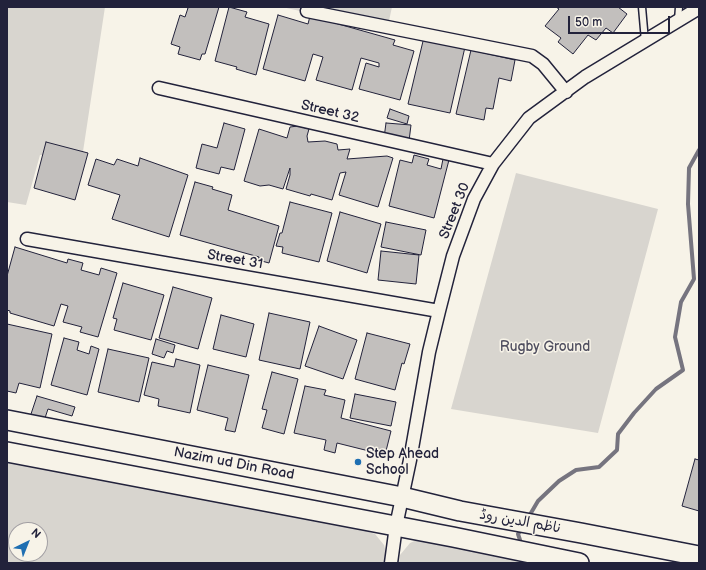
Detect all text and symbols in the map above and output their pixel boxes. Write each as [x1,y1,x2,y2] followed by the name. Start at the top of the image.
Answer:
[570,8,672,34] scale bar
[575,15,602,30] text: 50 m
[299,97,361,127] street label: Street 32
[436,180,474,242] street label: Street 30
[206,247,264,273] street label: Street 31
[500,339,590,355] park label: Rugby Ground
[172,444,296,484] street label: Nazim ud Din Road
[366,446,439,478] place label: Step Ahead School
[353,457,363,467] marker: Step Ahead School
[478,507,562,537] street label: ناظم الدین روڈ
[8,522,48,562] north arrow
[28,526,43,541] text: N

